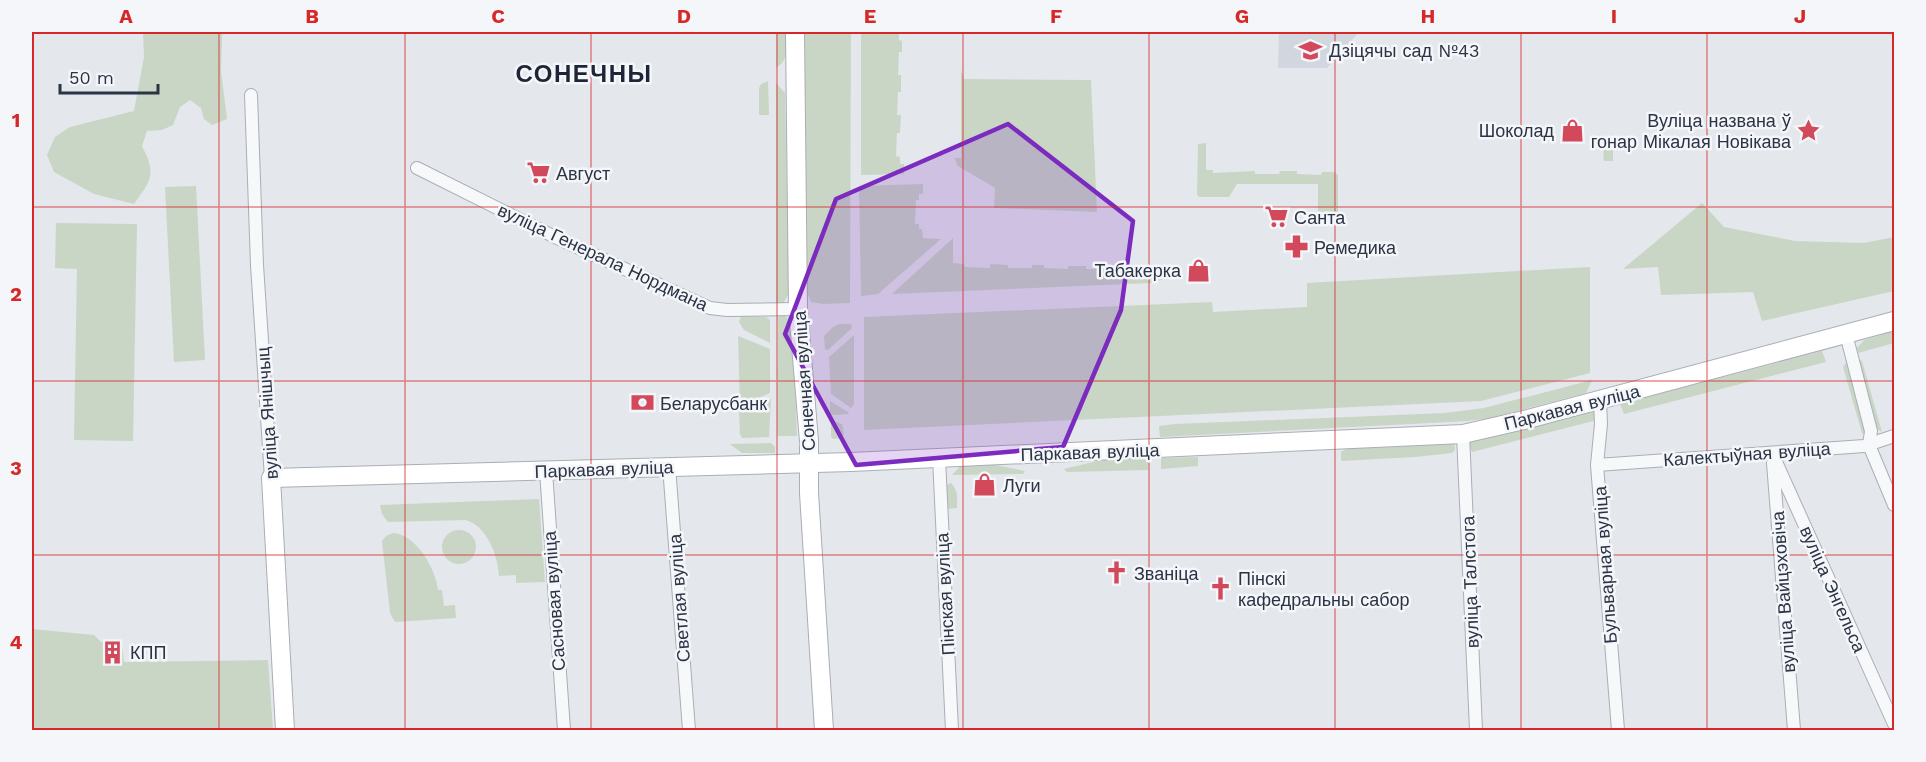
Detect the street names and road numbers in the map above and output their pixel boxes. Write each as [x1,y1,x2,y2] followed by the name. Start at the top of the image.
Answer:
[495,199,712,315] street label: вуліца Генерала Нордмана
[789,309,819,452] street label: Сонечная вуліца
[252,346,282,480] street label: вуліца Янішчыц
[1502,380,1643,434] street label: Паркавая вуліца
[1663,438,1832,470] street label: Калектыўная вуліца
[1020,439,1161,465] street label: Паркавая вуліца
[534,456,675,482] street label: Паркавая вуліца
[1589,485,1621,644] street label: Бульварная вуліца
[1767,510,1799,673] street label: вуліца Вайцэховіча
[1457,514,1483,649] street label: вуліца Талстога
[1796,523,1871,656] street label: вуліца Энгельса
[539,529,569,672] street label: Сасновая вуліца
[931,531,959,656] street label: Пінская вуліца
[664,532,694,663] street label: Светлая вуліца

